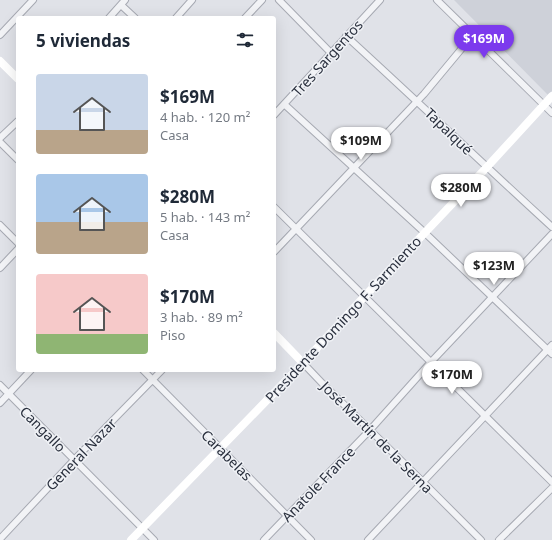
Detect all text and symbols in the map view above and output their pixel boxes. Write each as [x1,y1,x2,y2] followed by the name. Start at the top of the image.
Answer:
[287,15,367,101] street label: Tres Sargentos
[456,25,512,59] pin: $169M
[36,29,130,52] text: 5 viviendas
[234,29,256,51] icon: filters
[463,29,505,47] text: $169M
[160,85,215,108] text: $169M
[68,90,116,138] icon: home
[421,103,477,159] street label: Tapalqué
[160,108,250,126] text: 4 hab. · 120 m²
[160,126,189,144] text: Casa
[333,127,389,161] pin: $109M
[340,131,382,149] text: $109M
[433,174,489,208] pin: $280M
[440,178,482,196] text: $280M
[160,185,215,208] text: $280M
[68,190,116,238] icon: home
[160,208,250,226] text: 5 hab. · 143 m²
[160,226,189,244] text: Casa
[261,232,425,406] street label: Presidente Domingo F. Sarmiento
[466,252,522,286] pin: $123M
[473,256,515,274] text: $123M
[160,285,215,308] text: $170M
[68,290,116,338] icon: home
[160,308,243,326] text: 3 hab. · 89 m²
[160,326,185,344] text: Piso
[424,361,480,395] pin: $170M
[431,365,473,383] text: $170M
[315,375,437,497] street label: José Martín de la Serna
[16,402,70,456] street label: Cangallo
[42,413,121,494] street label: General Nazar
[197,425,257,485] street label: Carabelas
[277,442,359,526] street label: Anatole France

